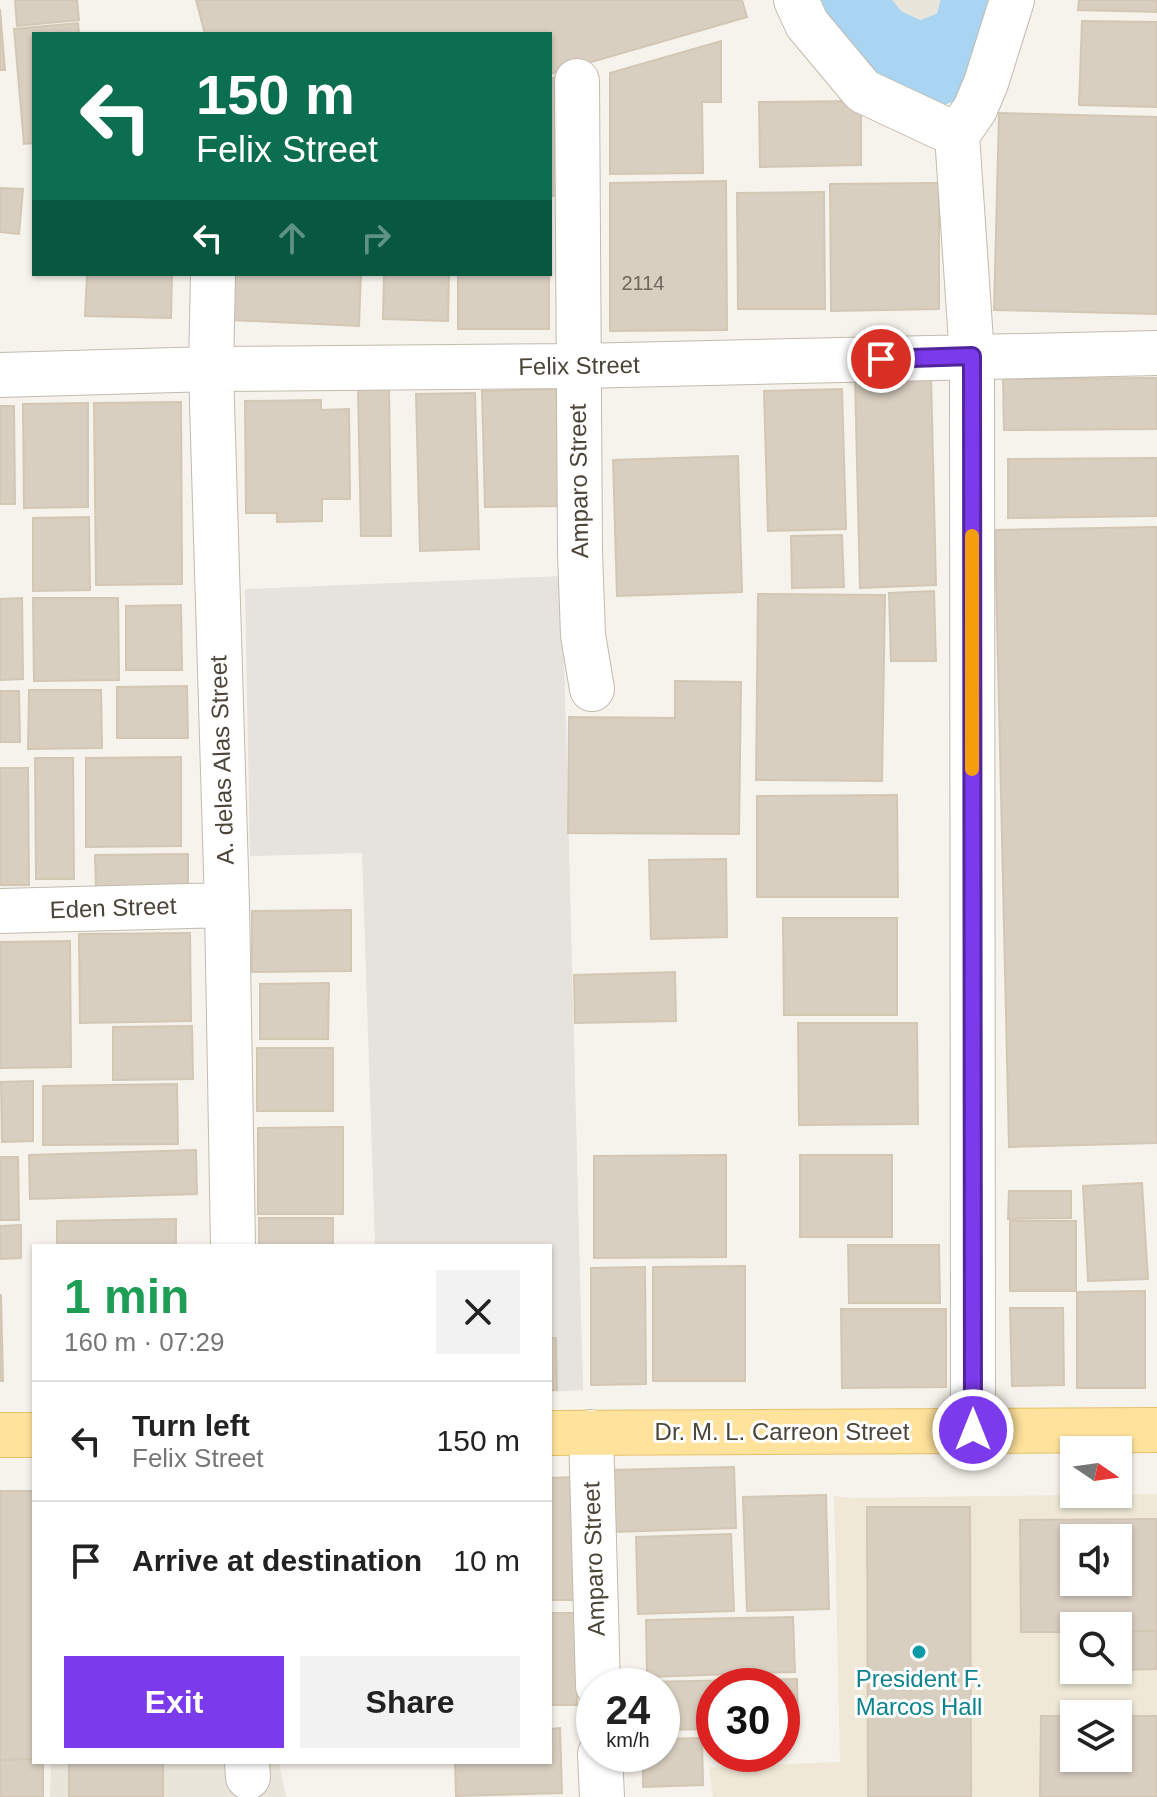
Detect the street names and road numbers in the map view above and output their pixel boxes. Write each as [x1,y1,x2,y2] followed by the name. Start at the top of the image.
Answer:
[518,351,640,380] street label: Felix Street
[564,403,593,559] street label: Amparo Street
[204,655,239,865] street label: A. delas Alas Street
[49,892,177,923] street label: Eden Street
[655,1418,910,1445] street label: Dr. M. L. Carreon Street
[577,1481,610,1637] street label: Amparo Street

